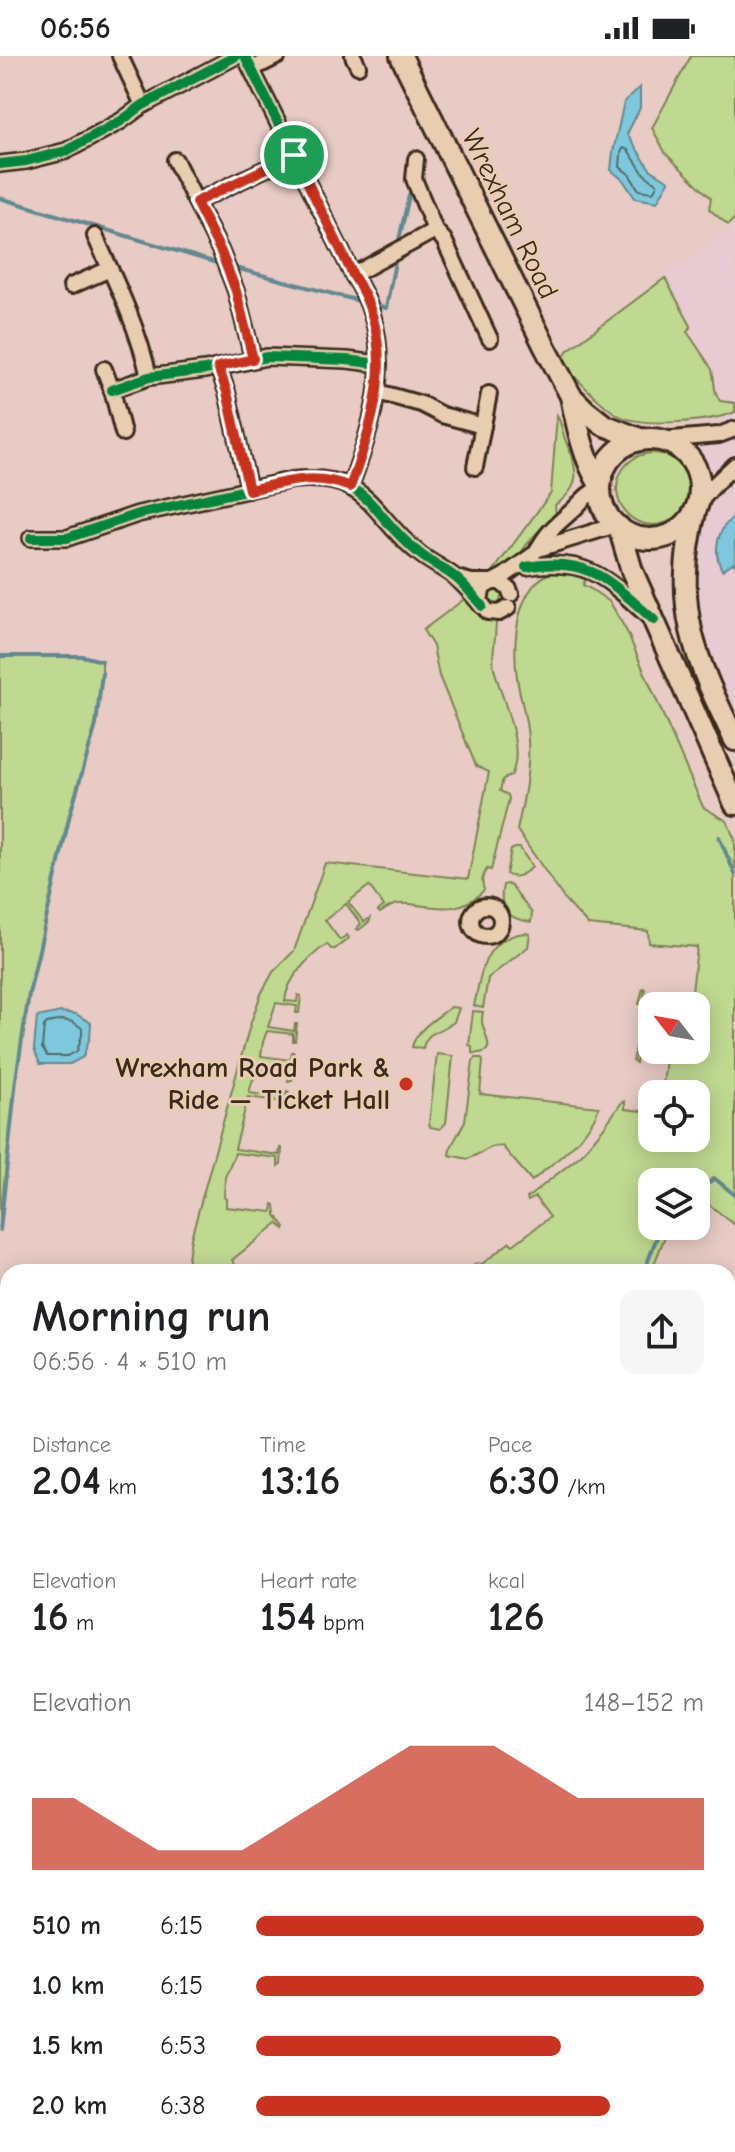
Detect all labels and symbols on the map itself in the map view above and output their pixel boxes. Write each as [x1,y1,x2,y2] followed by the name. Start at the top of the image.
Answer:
[260,121,328,189] pin
[455,124,565,304] street label: Wrexham Road
[638,992,710,1064] north arrow
[115,1052,390,1116] place label: Wrexham Road Park & Ride — Ticket Hall
[397,1075,415,1093] marker: Wrexham Road Park & Ride — Ticket Hall

